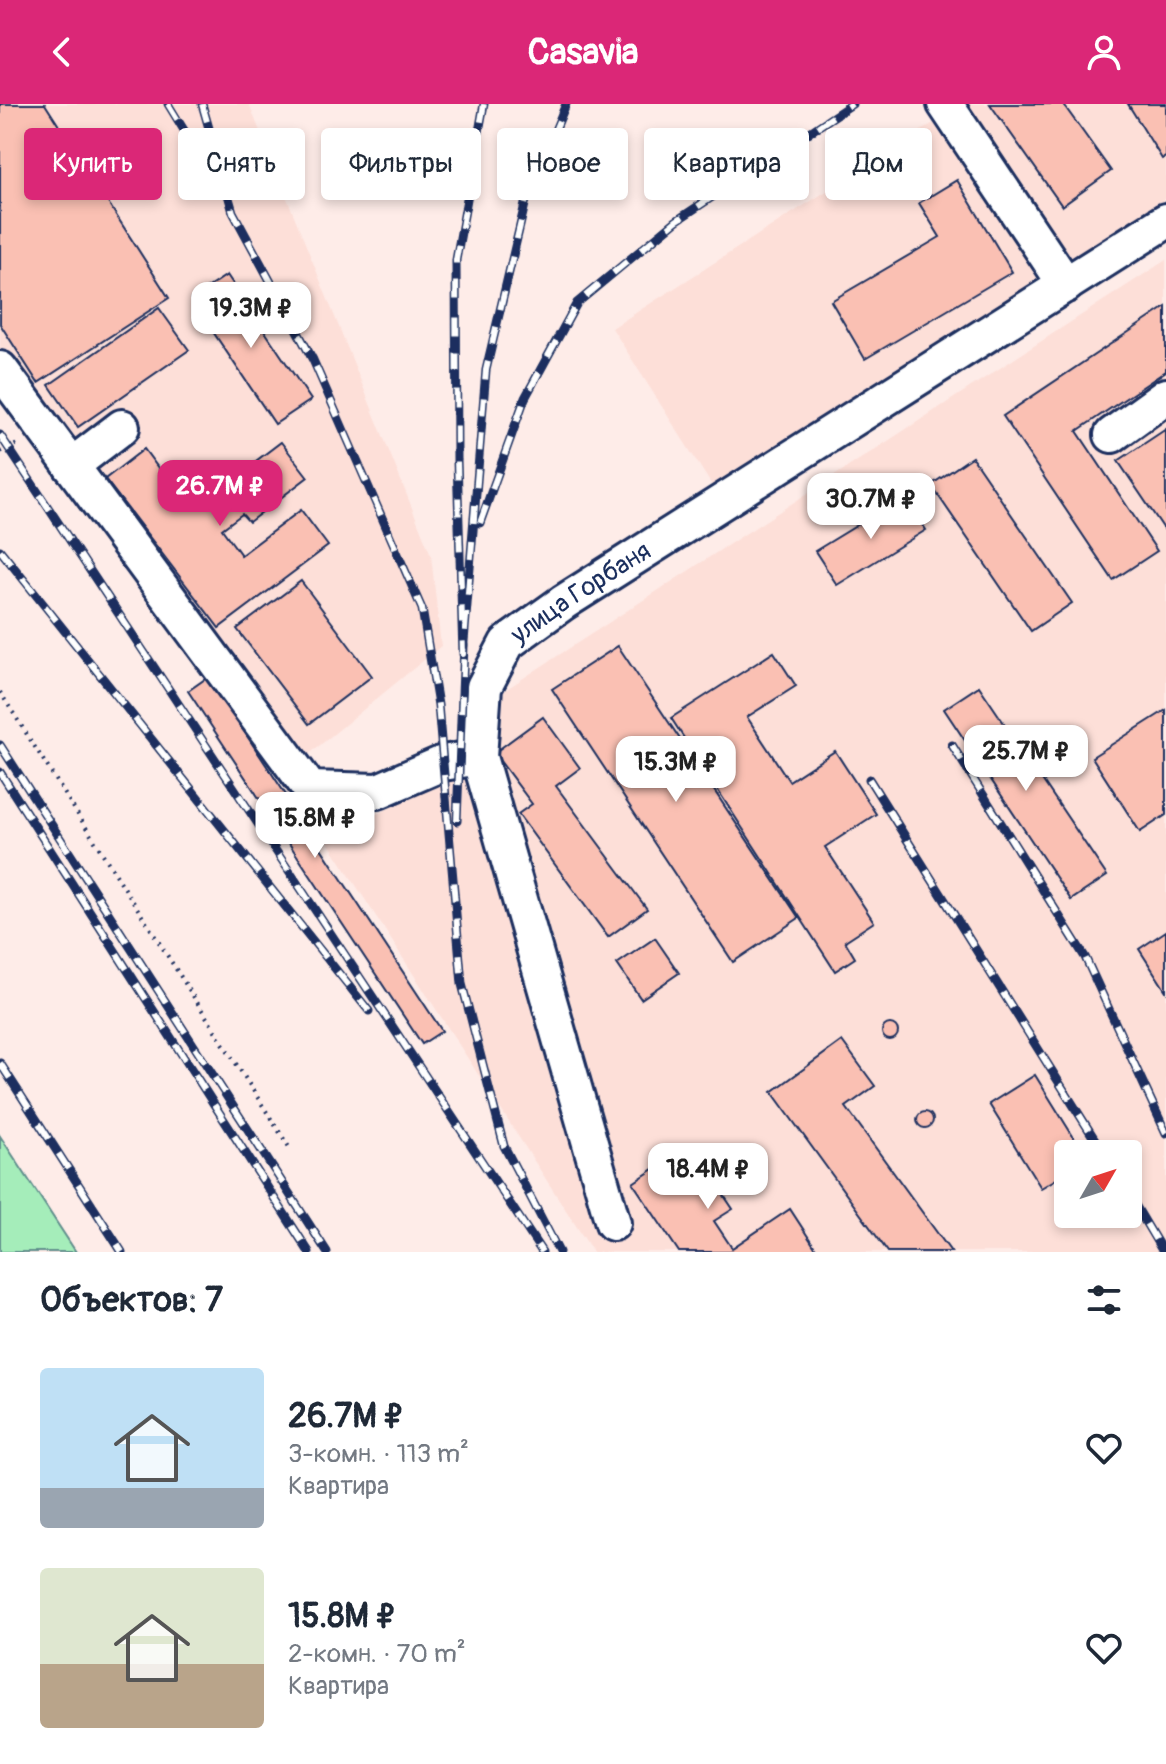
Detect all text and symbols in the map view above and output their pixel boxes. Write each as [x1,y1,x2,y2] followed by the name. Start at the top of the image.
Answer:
[40,30,84,74] icon: back
[527,30,639,75] text: Casavia
[1082,30,1126,74] icon: person
[24,128,162,200] chip: Купить
[178,128,305,200] chip: Снять
[321,128,481,200] chip: Фильтры
[497,128,628,200] chip: Новое
[644,128,809,200] chip: Квартира
[825,128,932,200] chip: Дом
[177,282,325,350] pin: 19.3M ₽
[209,292,293,324] text: 19.3M ₽
[146,460,294,528] pin: 26.7M ₽
[175,470,265,502] text: 26.7M ₽
[797,473,945,541] pin: 30.7M ₽
[825,483,917,515] text: 30.7M ₽
[504,535,657,652] street label: улица Горбаня
[952,725,1100,793] pin: 25.7M ₽
[982,735,1070,767] text: 25.7M ₽
[602,736,750,804] pin: 15.3M ₽
[634,746,718,778] text: 15.3M ₽
[241,792,389,860] pin: 15.8M ₽
[273,802,357,834] text: 15.8M ₽
[1054,1140,1142,1228] north arrow
[1054,1140,1142,1228] map controls
[634,1143,782,1211] pin: 18.4M ₽
[666,1153,750,1185] text: 18.4M ₽
[1082,1278,1126,1322] icon: filters
[40,1279,223,1322] text: Объектов: 7
[288,1395,404,1438] text: 26.7M ₽
[104,1400,200,1496] icon: home
[1082,1426,1126,1470] icon: heart
[288,1438,469,1470] text: 3-комн. · 113 m²
[288,1470,389,1502] text: Квартира
[288,1595,397,1638] text: 15.8M ₽
[104,1600,200,1696] icon: home
[1082,1626,1126,1670] icon: heart
[288,1638,466,1670] text: 2-комн. · 70 m²
[288,1670,389,1702] text: Квартира

